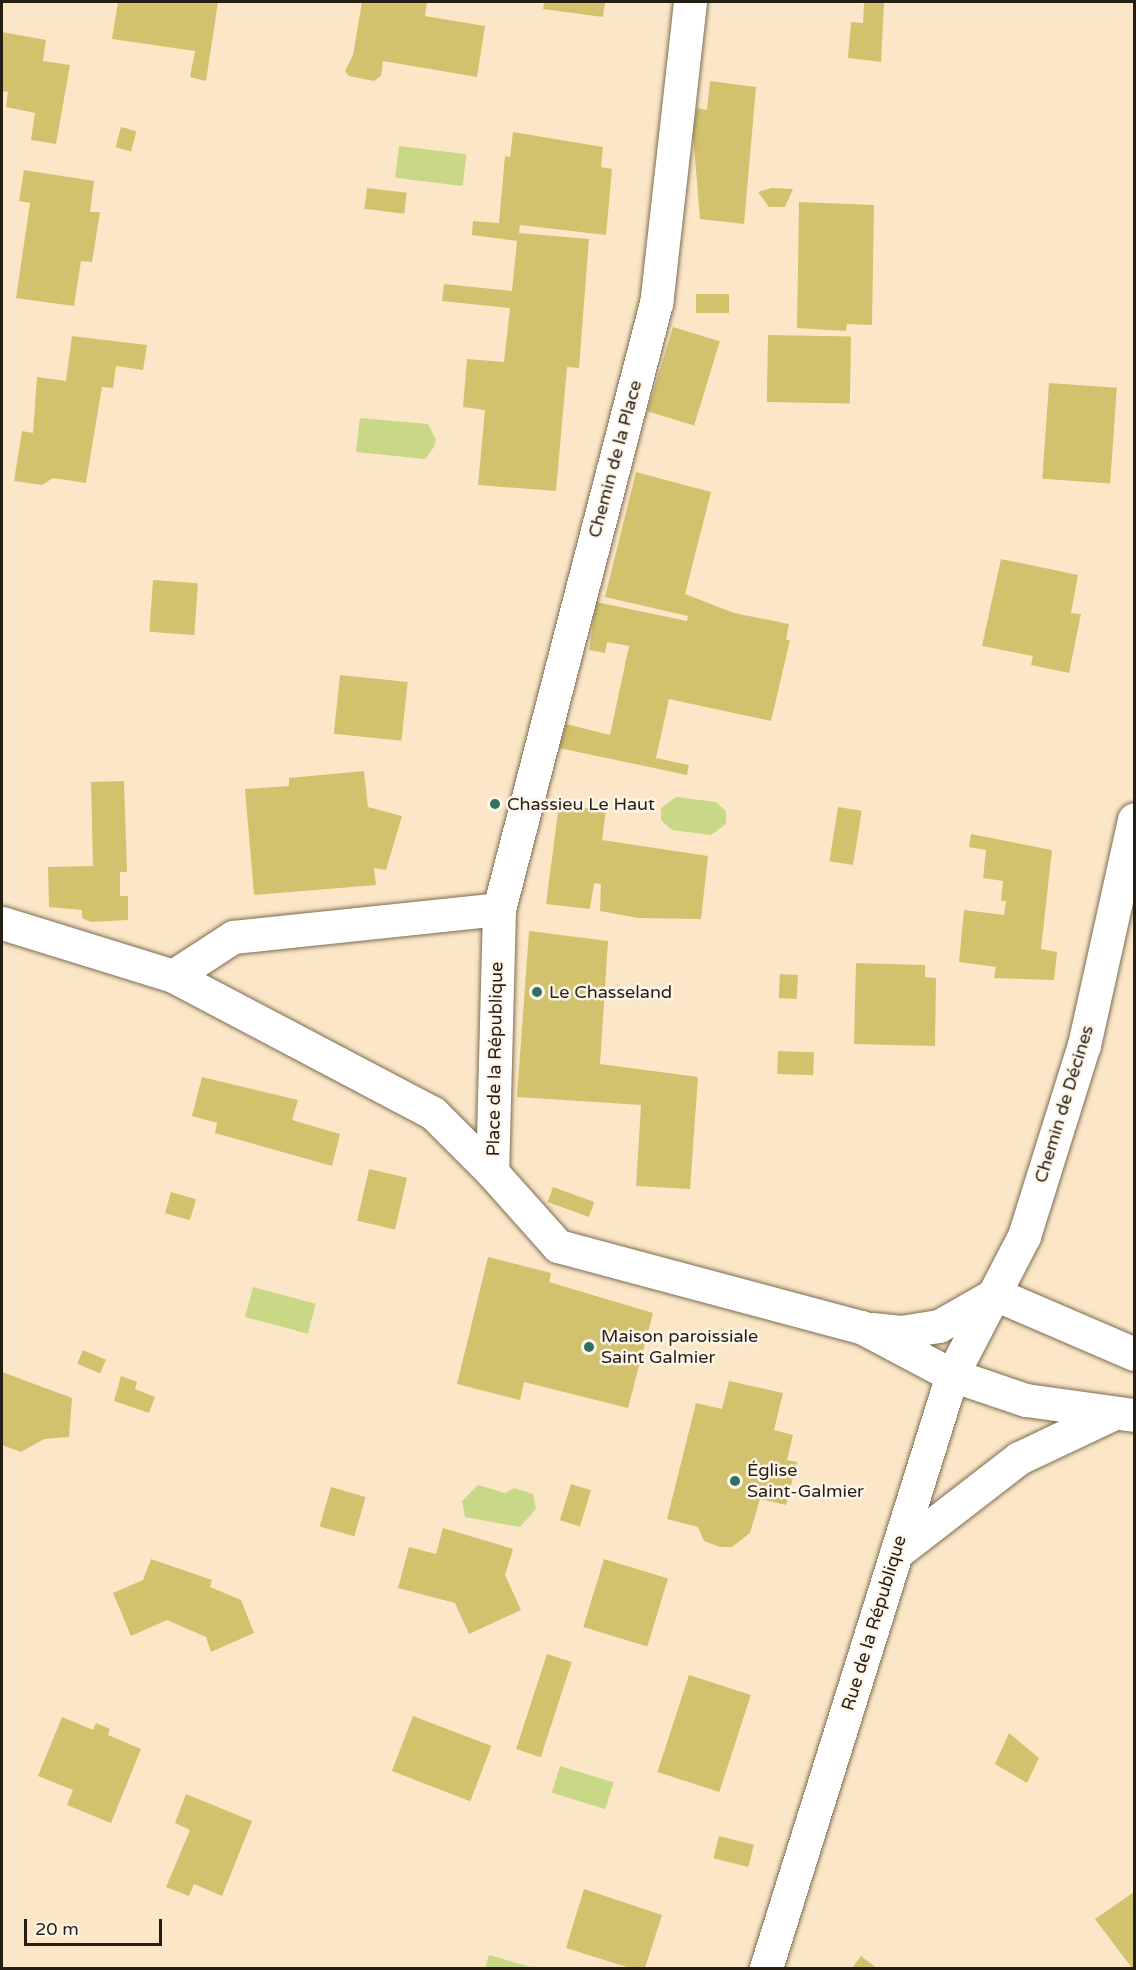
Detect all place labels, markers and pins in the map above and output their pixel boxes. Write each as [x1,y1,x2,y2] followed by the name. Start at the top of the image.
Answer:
[507,793,655,815] place label: Chassieu Le Haut
[488,797,502,811] marker: Chassieu Le Haut
[549,981,672,1003] place label: Le Chasseland
[530,985,544,999] marker: Le Chasseland
[601,1326,758,1368] place label: Maison paroissiale Saint Galmier
[582,1340,596,1354] marker: Maison paroissiale Saint Galmier
[747,1460,864,1502] place label: Église Saint-Galmier
[728,1474,742,1488] marker: Église Saint-Galmier

